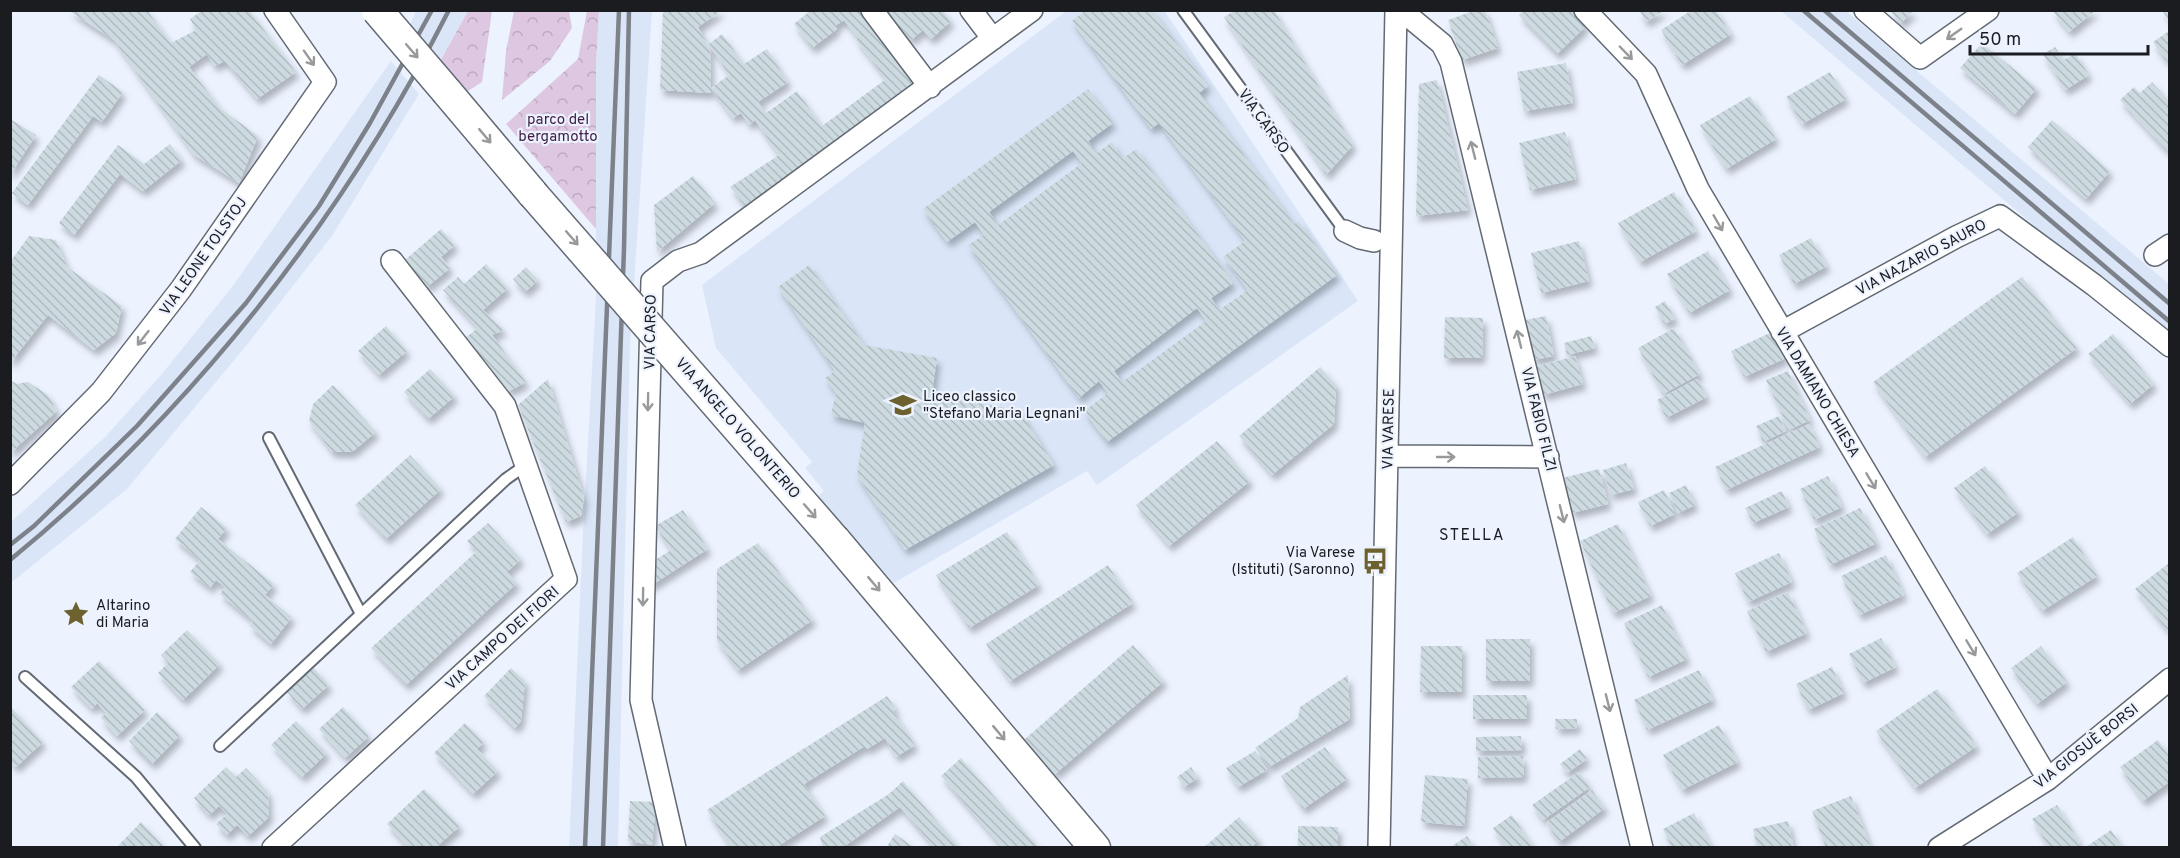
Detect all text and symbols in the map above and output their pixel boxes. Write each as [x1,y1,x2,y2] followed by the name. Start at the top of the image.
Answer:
[1970,18,2148,56] scale bar
[1946,28,1962,40] one-way arrow
[1979,29,2021,52] text: 50 m
[405,43,419,58] one-way arrow
[1618,45,1633,60] one-way arrow
[303,50,315,66] one-way arrow
[1233,86,1293,158] street label: VIA CARSO
[518,111,598,147] park label: parco del bergamotto
[478,128,492,143] one-way arrow
[1466,140,1478,159] one-way arrow
[156,194,252,320] street label: VIA LEONE TOLSTOJ
[1712,214,1724,231] one-way arrow
[1853,216,1990,301] street label: VIA NAZARIO SAURO
[565,230,579,245] one-way arrow
[641,294,662,370] street label: VIA CARSO
[1770,324,1863,461] street label: VIA DAMIANO CHIESA
[137,329,150,345] one-way arrow
[1513,330,1525,349] one-way arrow
[670,354,803,504] street label: VIA ANGELO VOLONTERIO
[1515,365,1560,473] street label: VIA FABIO FILZI
[923,388,1086,424] place label: Liceo classico "Stefano Maria Legnani"
[1379,388,1400,470] street label: VIA VARESE
[888,390,918,420] school or university icon: Liceo classico "Stefano Maria Legnani"
[643,392,654,412] one-way arrow
[1436,451,1456,462] one-way arrow
[1865,472,1877,489] one-way arrow
[803,503,817,518] one-way arrow
[1556,504,1568,523] one-way arrow
[1439,526,1505,546] district label: STELLA
[1231,544,1355,580] place label: Via Varese (Istituti) (Saronno)
[1360,546,1390,576] bus stop icon: Via Varese (Istituti) (Saronno)
[867,576,880,592] one-way arrow
[442,583,564,695] street label: VIA CAMPO DEI FIORI
[638,587,649,607] one-way arrow
[96,597,150,633] place label: Altarino di Maria
[61,599,91,629] place icon: Altarino di Maria
[1965,639,1977,656] one-way arrow
[1602,694,1614,713] one-way arrow
[2030,700,2143,794] street label: VIA GIOSUÈ BORSI
[992,725,1006,740] one-way arrow

